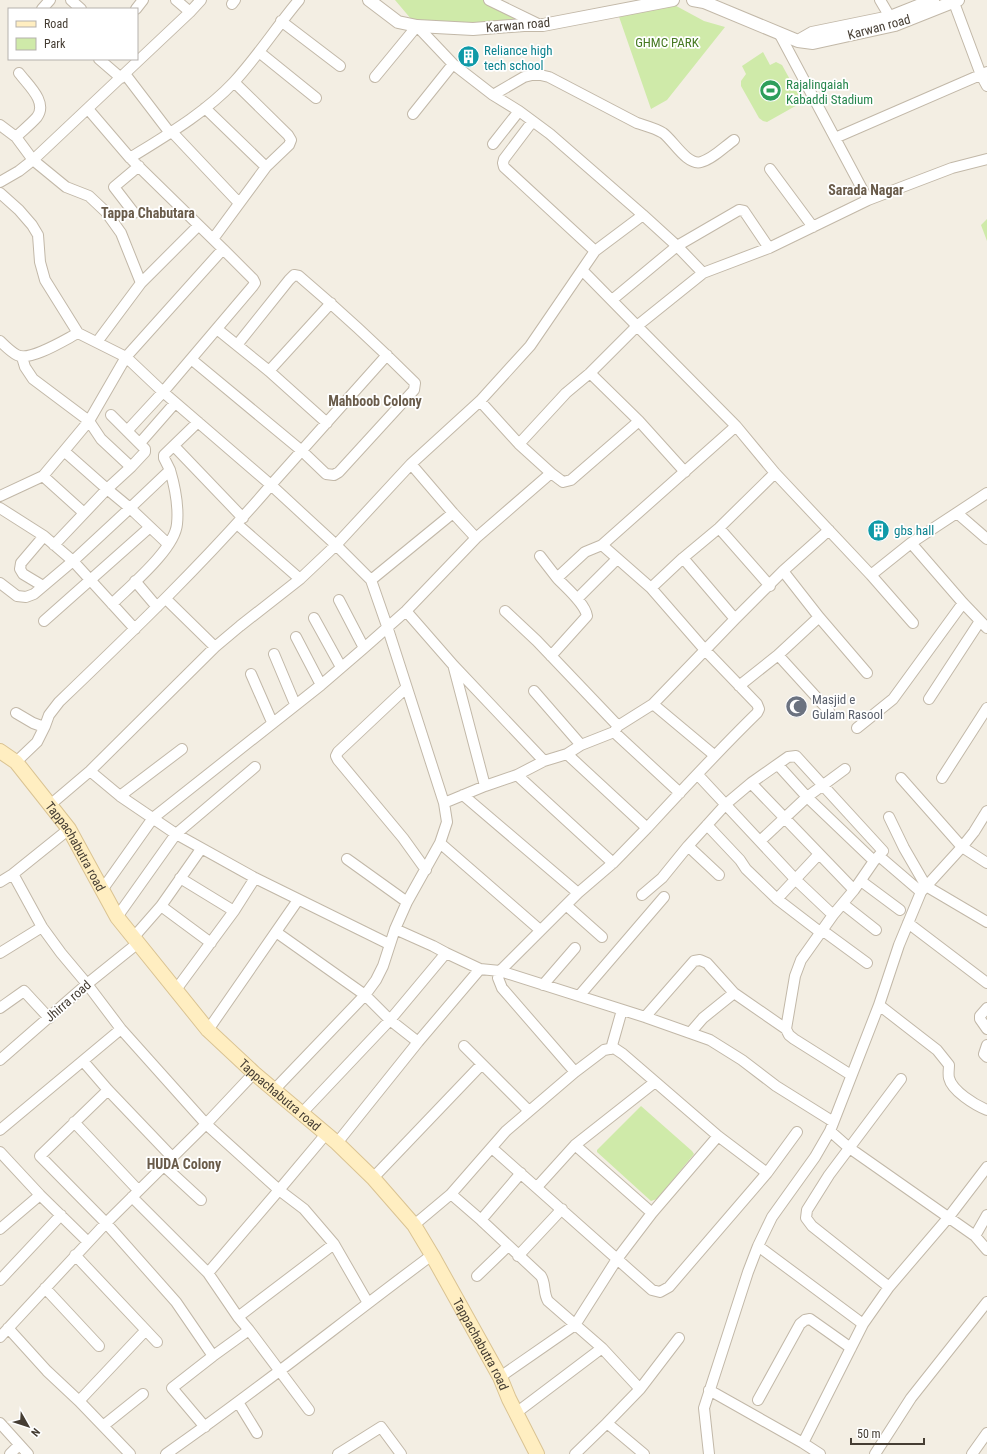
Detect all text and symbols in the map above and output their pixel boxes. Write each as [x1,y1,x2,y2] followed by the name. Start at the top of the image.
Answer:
[8,8,138,60] legend
[846,11,912,43] street label: Karwan road
[485,15,551,35] street label: Karwan road
[44,17,68,31] text: Road
[635,35,700,50] park label: GHMC PARK
[44,37,66,51] text: Park
[484,43,553,73] place label: Reliance high tech school
[456,44,482,70] building icon: Reliance high tech school
[786,77,873,107] place label: Rajalingaiah Kabaddi Stadium
[757,78,783,104] sports icon: Rajalingaiah Kabaddi Stadium
[828,182,904,198] district label: Sarada Nagar
[101,205,195,221] district label: Tappa Chabutara
[328,393,423,409] district label: Mahboob Colony
[866,517,892,543] building icon: gbs hall
[894,523,934,538] place label: gbs hall
[812,692,883,722] place label: Masjid e Gulam Rasool
[784,693,810,719] mosque icon: Masjid e Gulam Rasool
[43,798,109,894] street label: Tappachabutra road
[42,977,94,1025] street label: Jhirra road
[236,1056,324,1134] street label: Tappachabutra road
[147,1156,222,1172] district label: HUDA Colony
[450,1295,512,1392] street label: Tappachabutra road
[8,1406,48,1446] north arrow
[851,1420,924,1446] scale bar
[28,1425,43,1439] text: N
[857,1427,881,1441] text: 50 m

